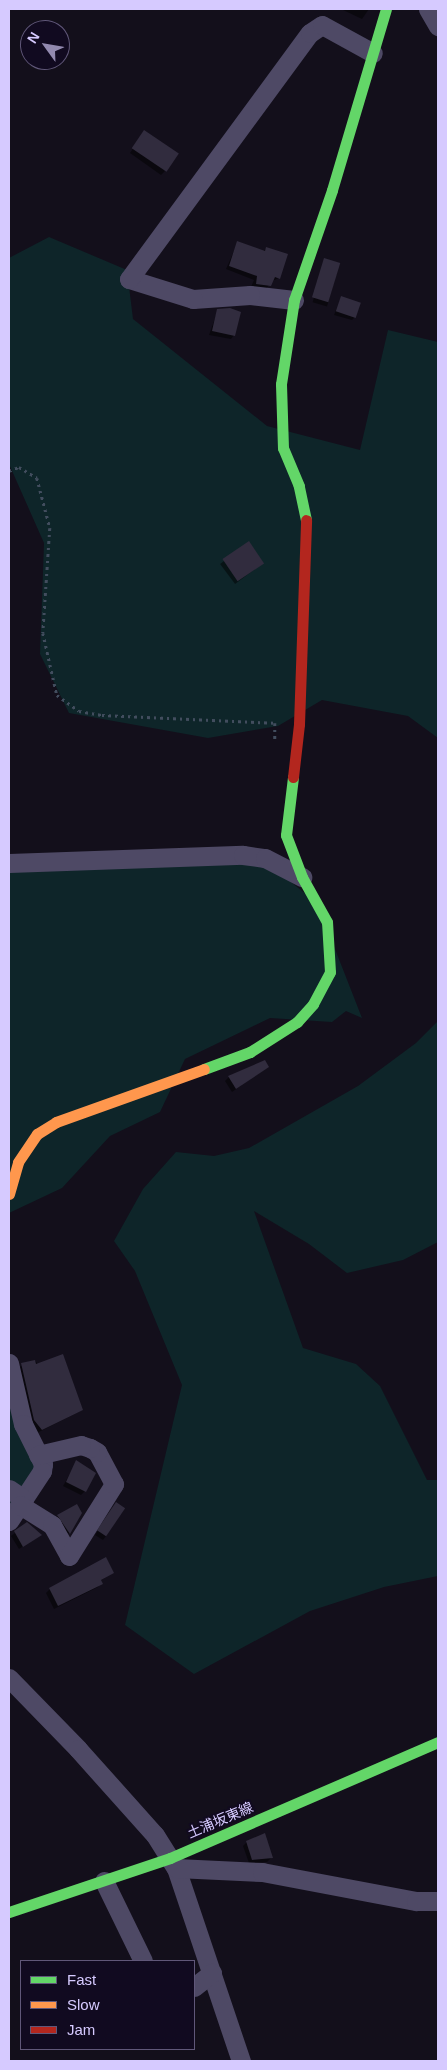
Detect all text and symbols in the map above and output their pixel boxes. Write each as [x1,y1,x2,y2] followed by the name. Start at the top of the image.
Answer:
[20,20,70,70] north arrow
[24,29,43,46] text: N
[185,1799,255,1841] street label: 土浦坂東線
[20,1960,195,2050] legend
[67,1971,96,1988] text: Fast
[67,1996,100,2013] text: Slow
[67,2021,95,2038] text: Jam

